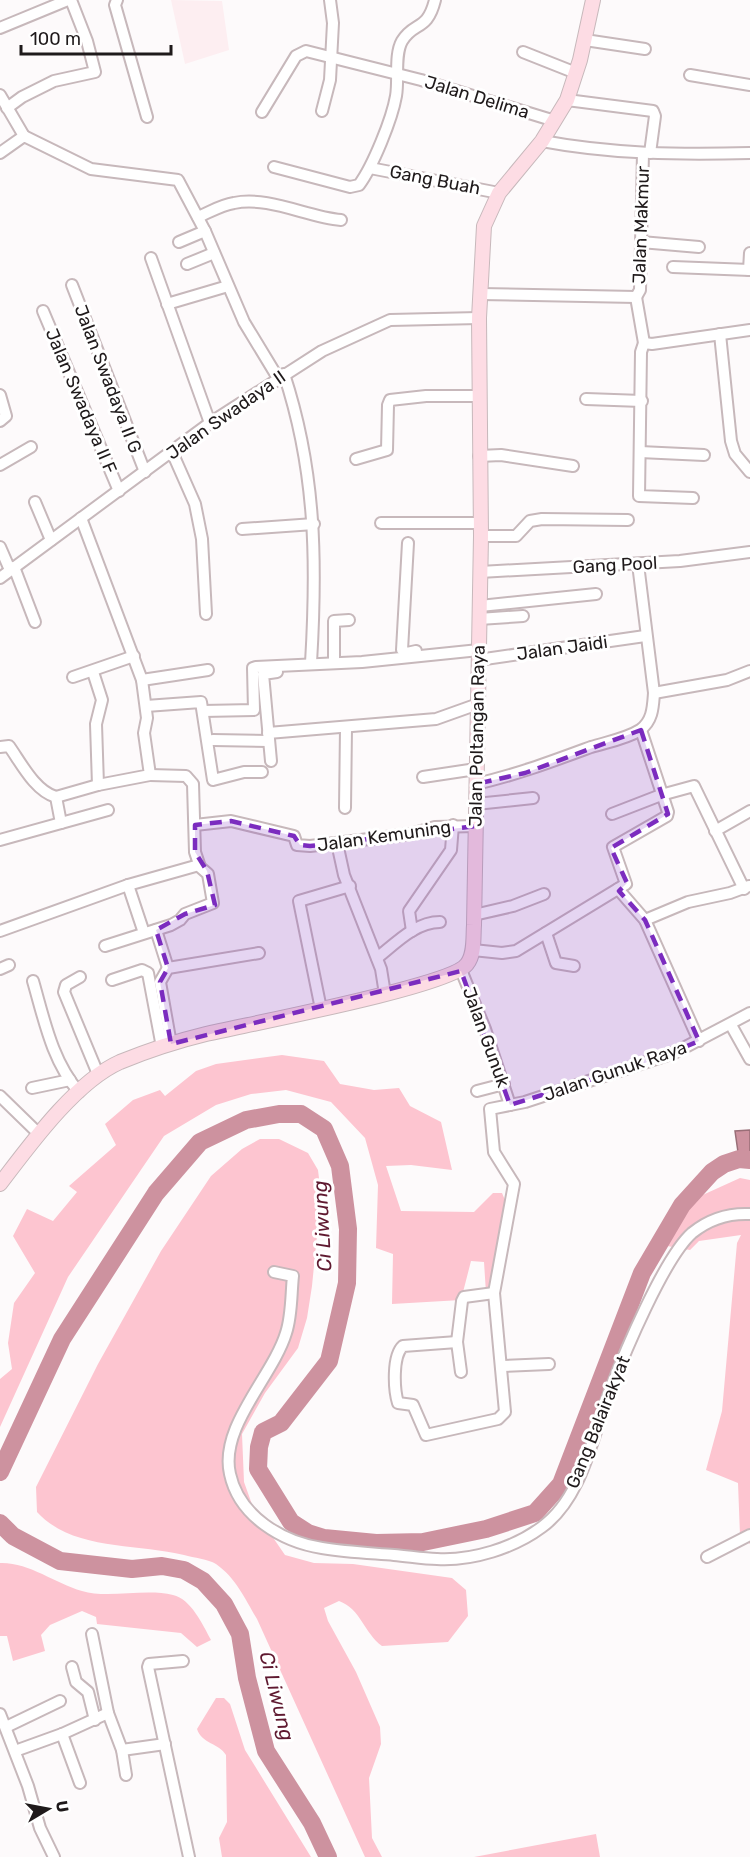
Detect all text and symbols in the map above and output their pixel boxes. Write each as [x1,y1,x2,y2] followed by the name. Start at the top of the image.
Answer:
[21,18,171,56] scale bar
[30,28,81,50] text: 100 m
[422,71,532,123] street label: Jalan Delima
[388,160,482,200] street label: Gang Buah
[628,165,654,284] street label: Jalan Makmur
[70,302,146,456] street label: Jalan Swadaya II G
[41,325,121,477] street label: Jalan Swadaya II F
[162,366,290,464] street label: Jalan Swadaya II
[572,552,658,578] street label: Gang Pool
[515,631,609,665] street label: Jalan Jaidi
[464,645,490,827] street label: Jalan Poltangan Raya
[316,816,452,856] street label: Jalan Kemuning
[458,984,515,1091] street label: Jalan Gunuk
[540,1036,690,1106] street label: Jalan Gunuk Raya
[308,1180,336,1272] water label: Ci Liwung
[561,1352,635,1492] street label: Gang Balairakyat
[254,1649,300,1743] water label: Ci Liwung
[18,1779,78,1839] north arrow
[52,1799,73,1814] text: U

